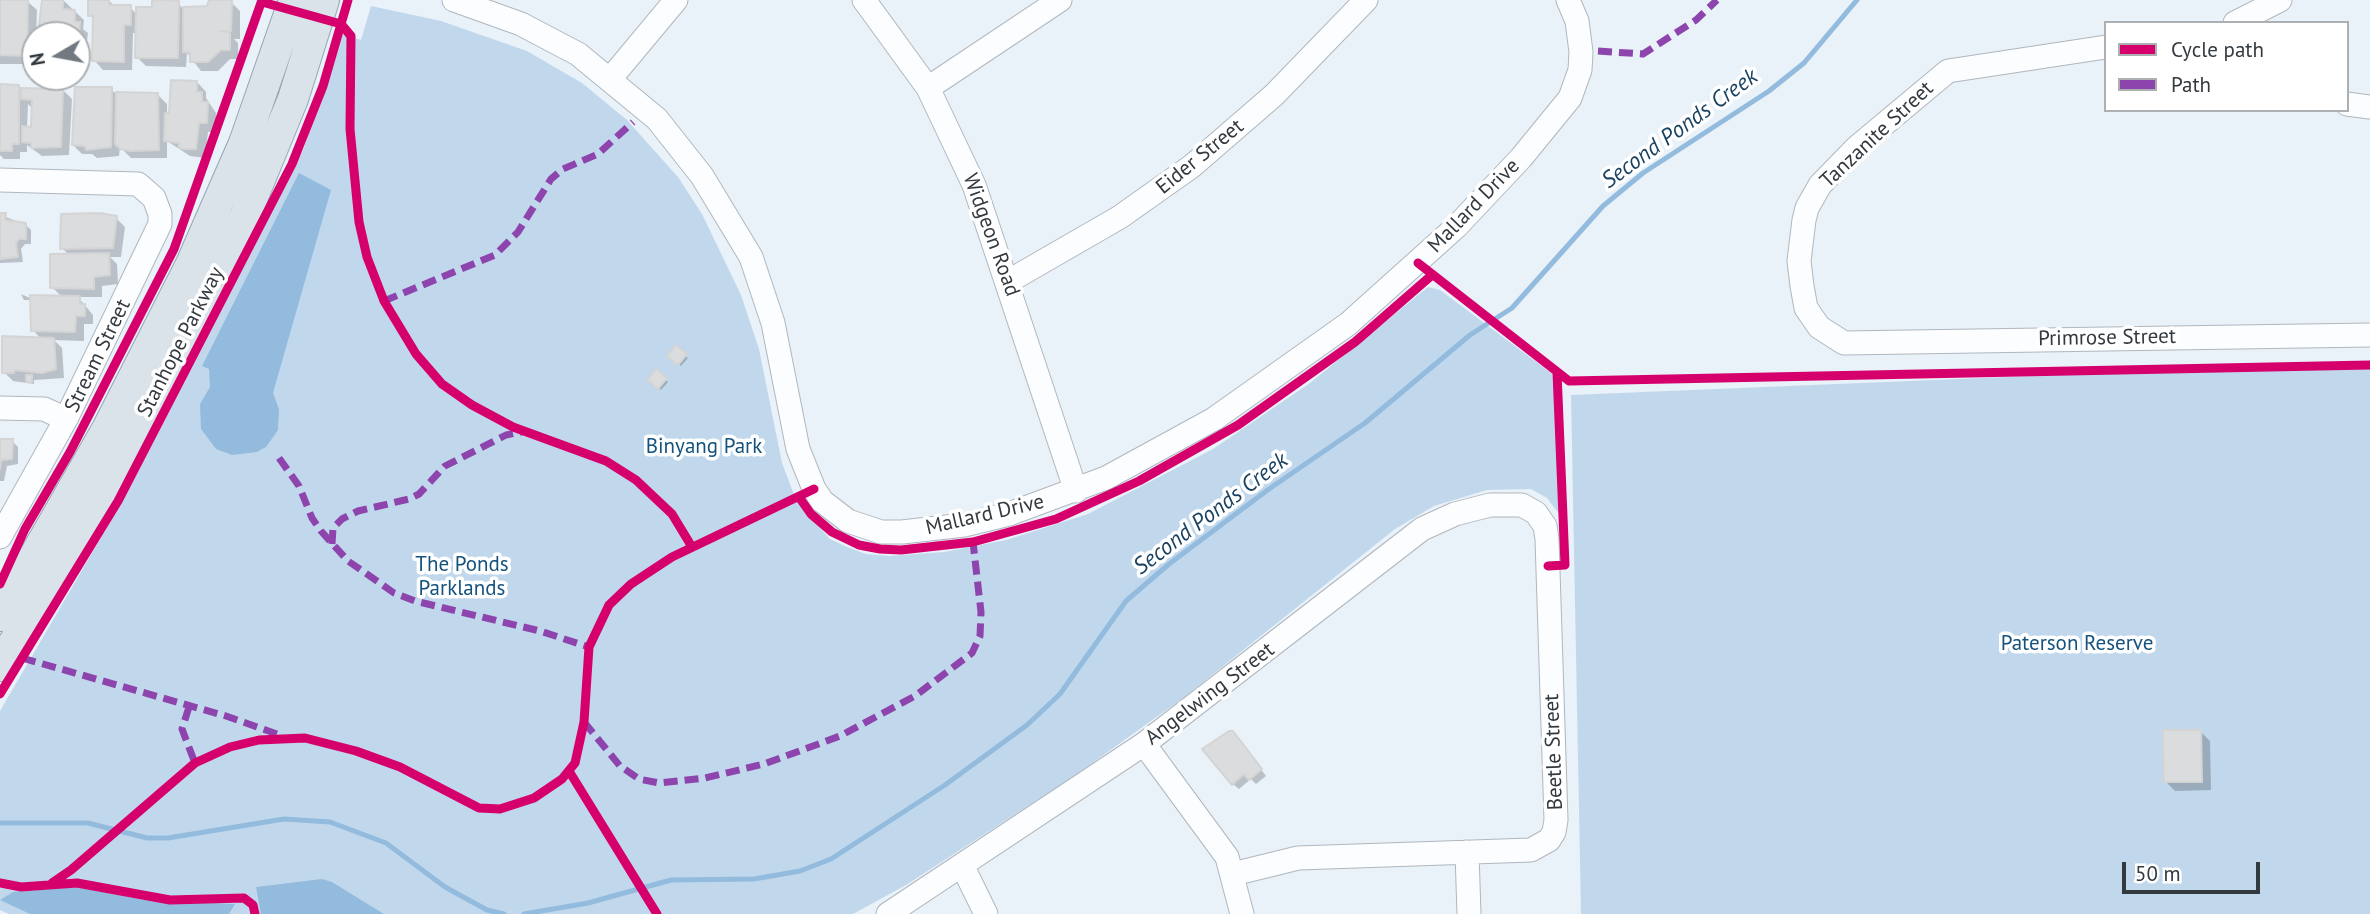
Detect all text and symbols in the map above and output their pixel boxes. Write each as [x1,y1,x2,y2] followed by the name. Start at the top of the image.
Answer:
[21,21,91,91] north arrow
[2104,21,2349,112] legend
[2171,36,2264,63] text: Cycle path
[24,51,50,68] text: N
[1597,63,1763,195] water label: Second Ponds Creek
[2171,71,2211,98] text: Path
[1815,76,1939,194] street label: Tanzanite Street
[1151,114,1249,200] street label: Eider Street
[1423,154,1525,258] street label: Mallard Drive
[957,170,1025,300] street label: Widgeon Road
[132,263,230,421] street label: Stanhope Parkway
[60,295,136,417] street label: Stream Street
[2038,324,2176,352] street label: Primrose Street
[646,434,762,460] park label: Binyang Park
[1128,447,1294,581] water label: Second Ponds Creek
[923,489,1047,541] street label: Mallard Drive
[415,552,509,602] park label: The Ponds Parklands
[2001,631,2153,657] park label: Paterson Reserve
[1141,637,1279,751] street label: Angelwing Street
[1539,693,1569,811] street label: Beetle Street
[2125,848,2263,892] scale bar
[2135,860,2181,887] text: 50 m

